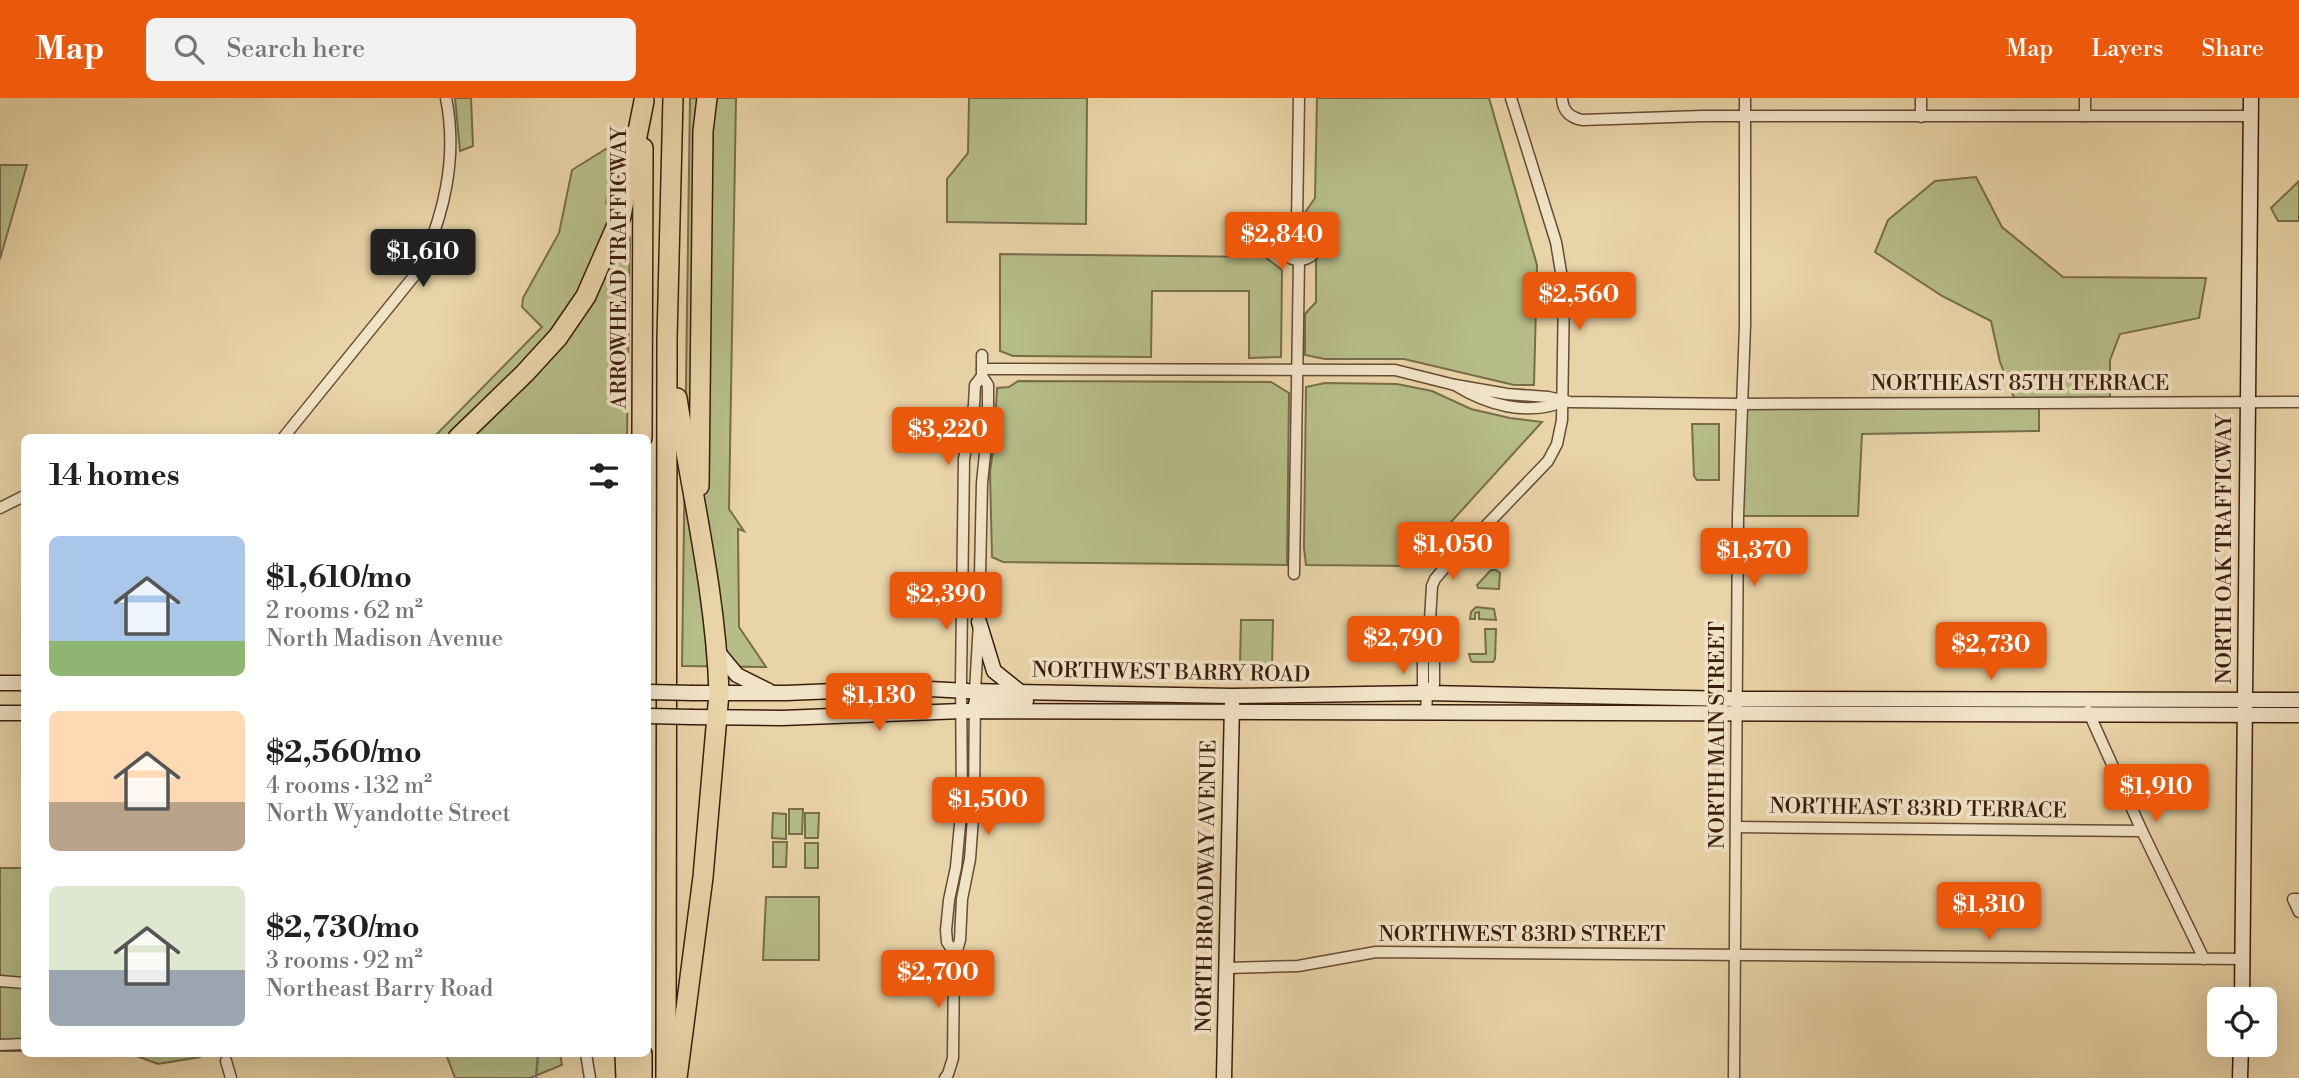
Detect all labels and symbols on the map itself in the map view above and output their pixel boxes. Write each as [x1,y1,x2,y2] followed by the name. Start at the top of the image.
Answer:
[607,126,633,410] street label: ARROWHEAD TRAFFICWAY
[1225,212,1339,272] pin: $2,840
[366,230,480,289] pin: $1,610
[1522,272,1636,332] pin: $2,560
[1871,371,2169,397] street label: NORTHEAST 85TH TERRACE
[891,408,1005,467] pin: $3,220
[2212,413,2238,684] street label: NORTH OAK TRAFFICWAY
[1396,522,1510,582] pin: $1,050
[1697,528,1811,588] pin: $1,370
[889,573,1003,632] pin: $2,390
[1346,616,1460,676] pin: $2,790
[1705,621,1731,849] street label: NORTH MAIN STREET
[1934,622,2048,682] pin: $2,730
[1032,658,1310,688] street label: NORTHWEST BARRY ROAD
[822,674,936,733] pin: $1,130
[1191,739,1223,1033] street label: NORTH BROADWAY AVENUE
[2099,764,2213,824] pin: $1,910
[931,778,1045,837] pin: $1,500
[1769,793,2067,825] street label: NORTHEAST 83RD TERRACE
[1932,882,2046,942] pin: $1,310
[1379,922,1666,948] street label: NORTHWEST 83RD STREET
[881,950,995,1010] pin: $2,700

